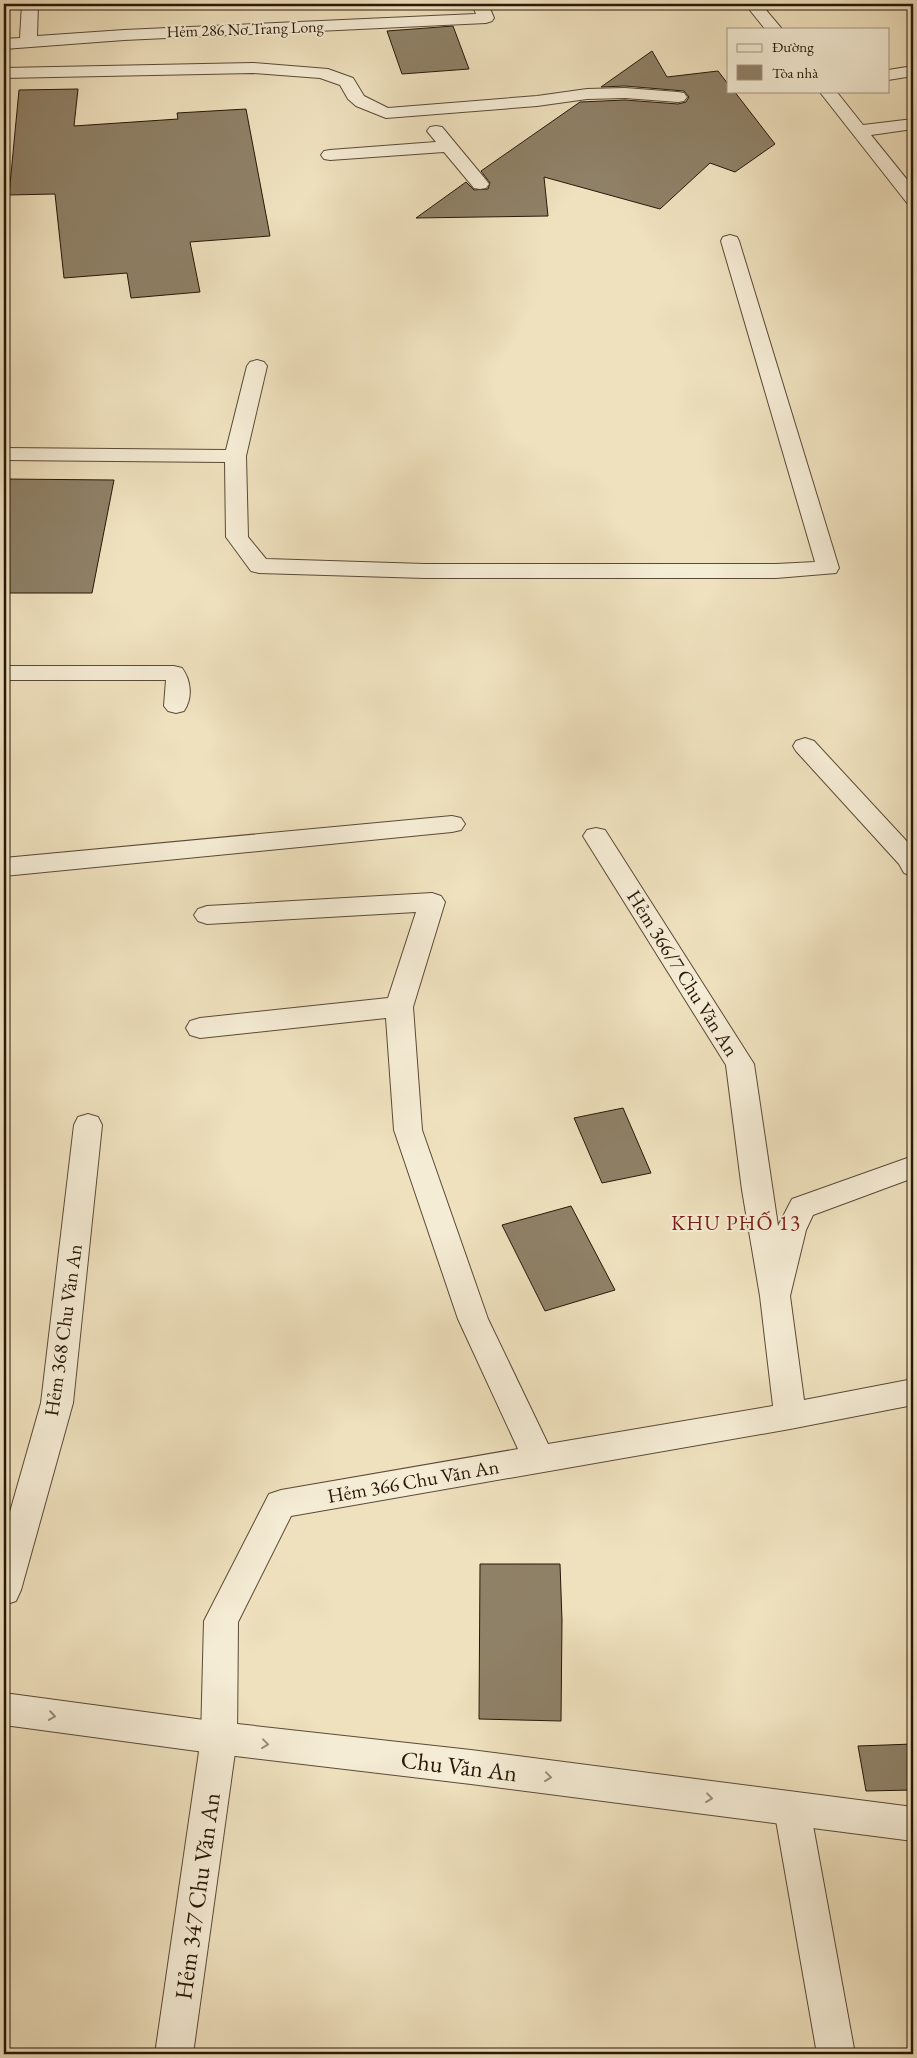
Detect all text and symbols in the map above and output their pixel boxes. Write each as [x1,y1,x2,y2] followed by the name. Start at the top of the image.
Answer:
[166,16,325,42] street label: Hẻm 286 Nơ Trang Long
[727,28,890,92] legend
[772,37,814,56] text: Đường
[772,63,818,82] text: Tòa nhà
[621,885,745,1061] street label: Hẻm 366/7 Chu Văn An
[671,1209,801,1236] district label: KHU PHỐ 13
[38,1242,88,1418] street label: Hẻm 368 Chu Văn An
[325,1453,501,1509] street label: Hẻm 366 Chu Văn An
[48,1710,56,1720] one-way arrow
[262,1738,270,1749] one-way arrow
[399,1743,519,1789] street label: Chu Văn An
[545,1771,553,1782] one-way arrow
[167,1790,227,2001] street label: Hẻm 347 Chu Văn An
[706,1792,714,1803] one-way arrow

